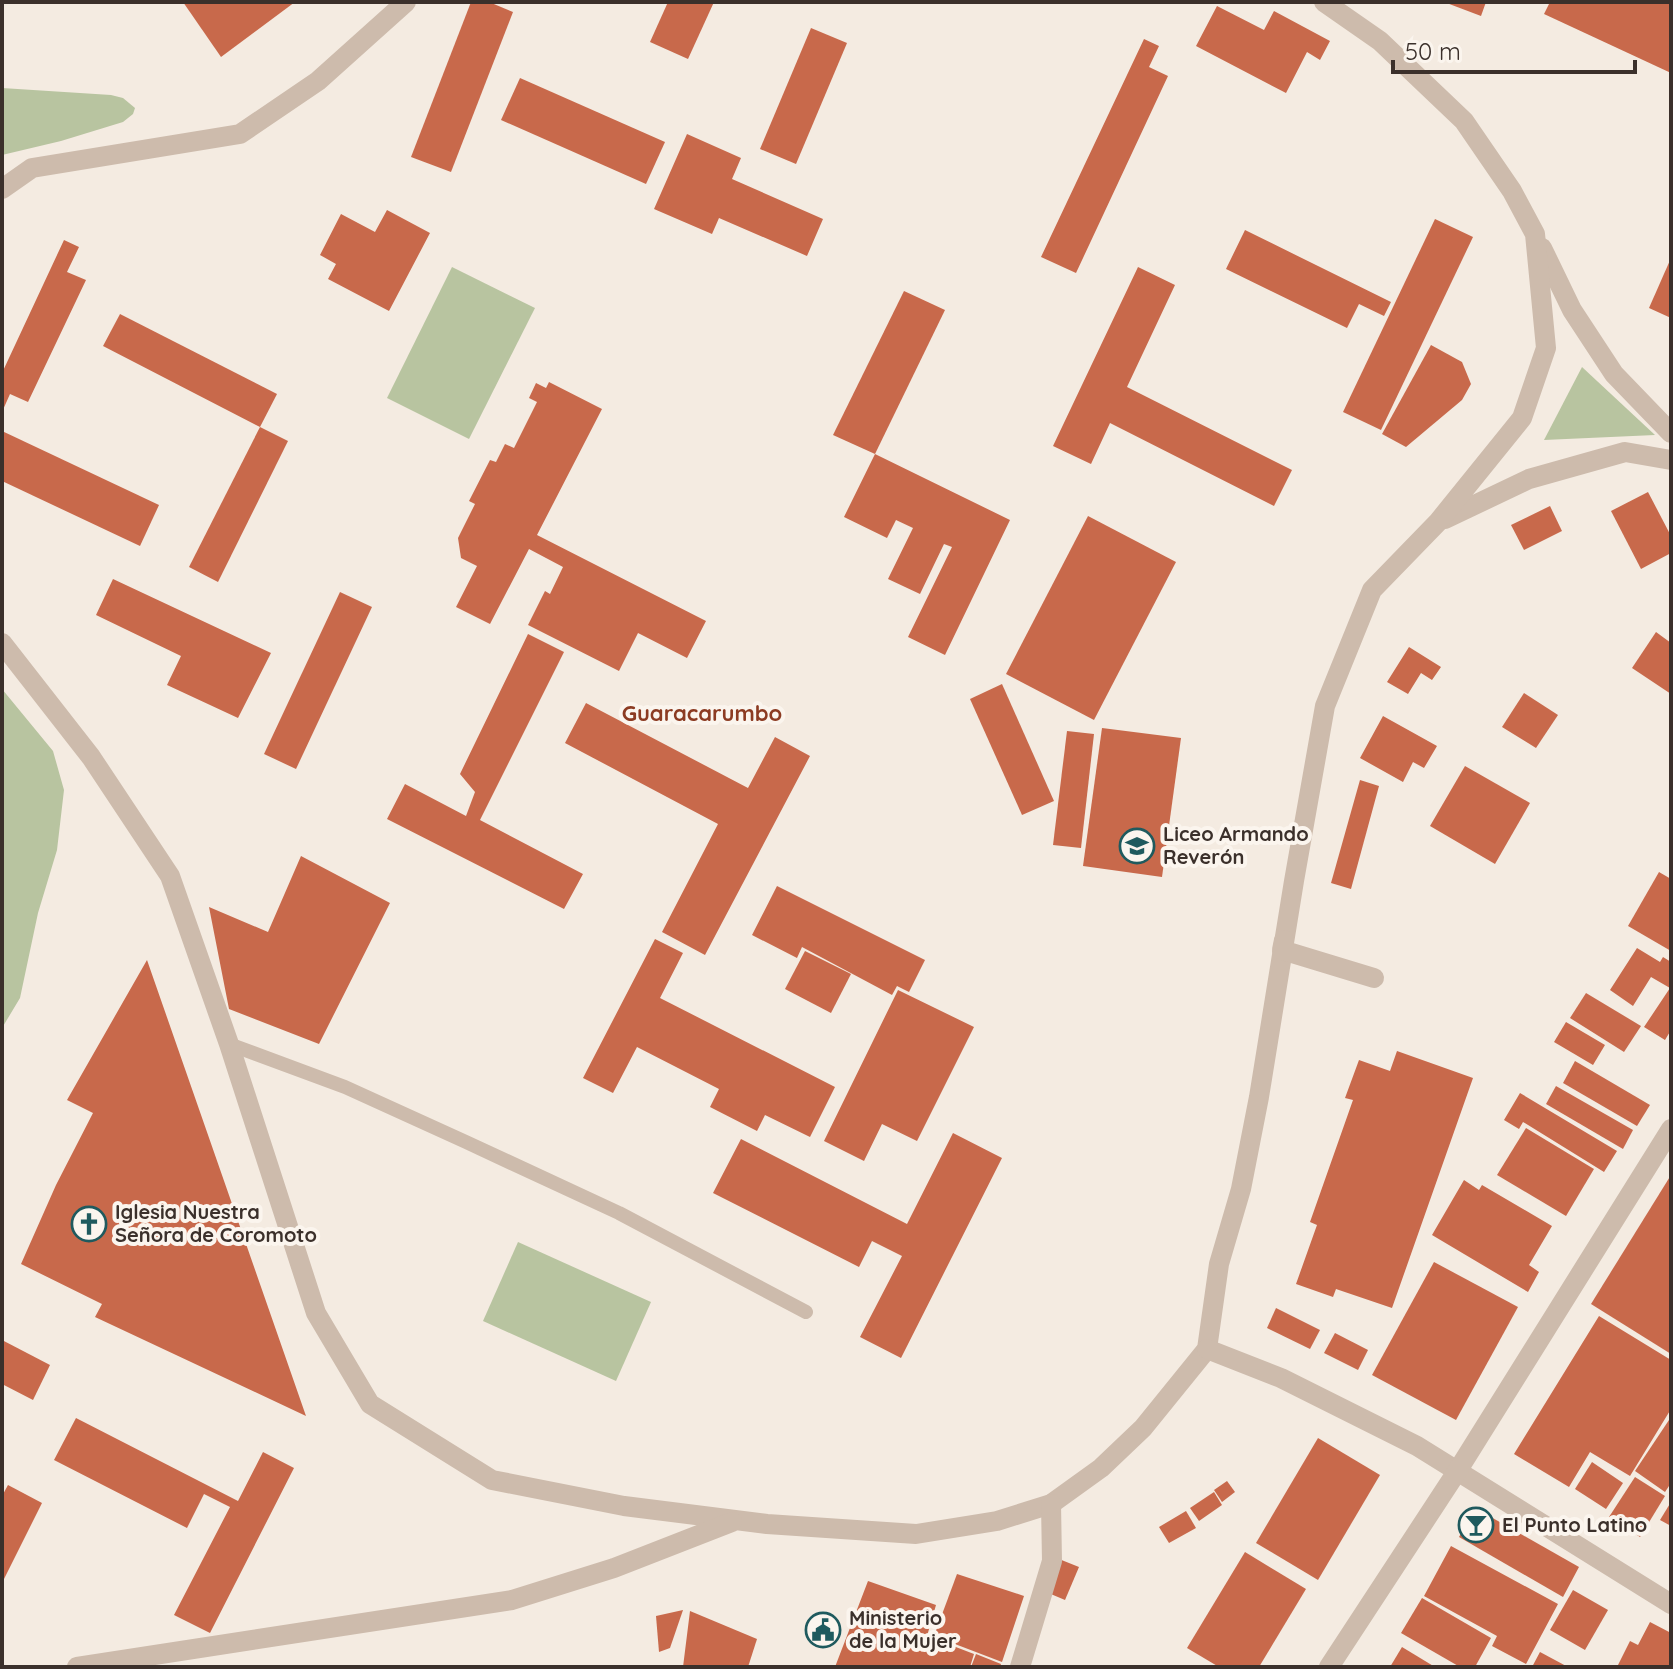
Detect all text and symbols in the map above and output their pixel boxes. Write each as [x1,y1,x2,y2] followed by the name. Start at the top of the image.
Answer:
[1393,24,1635,74] scale bar
[1405,36,1461,66] text: 50 m
[622,699,782,727] district label: Guaracarumbo
[1163,821,1309,869] place label: Liceo Armando Reverón
[1118,827,1156,865] school or university icon: Liceo Armando Reverón
[115,1199,317,1247] place label: Iglesia Nuestra Señora de Coromoto
[70,1205,108,1243] church icon: Iglesia Nuestra Señora de Coromoto
[1457,1506,1495,1544] bar icon: El Punto Latino
[1502,1512,1647,1537] place label: El Punto Latino
[849,1605,957,1653] place label: Ministerio de la Mujer
[804,1611,842,1649] public building icon: Ministerio de la Mujer

